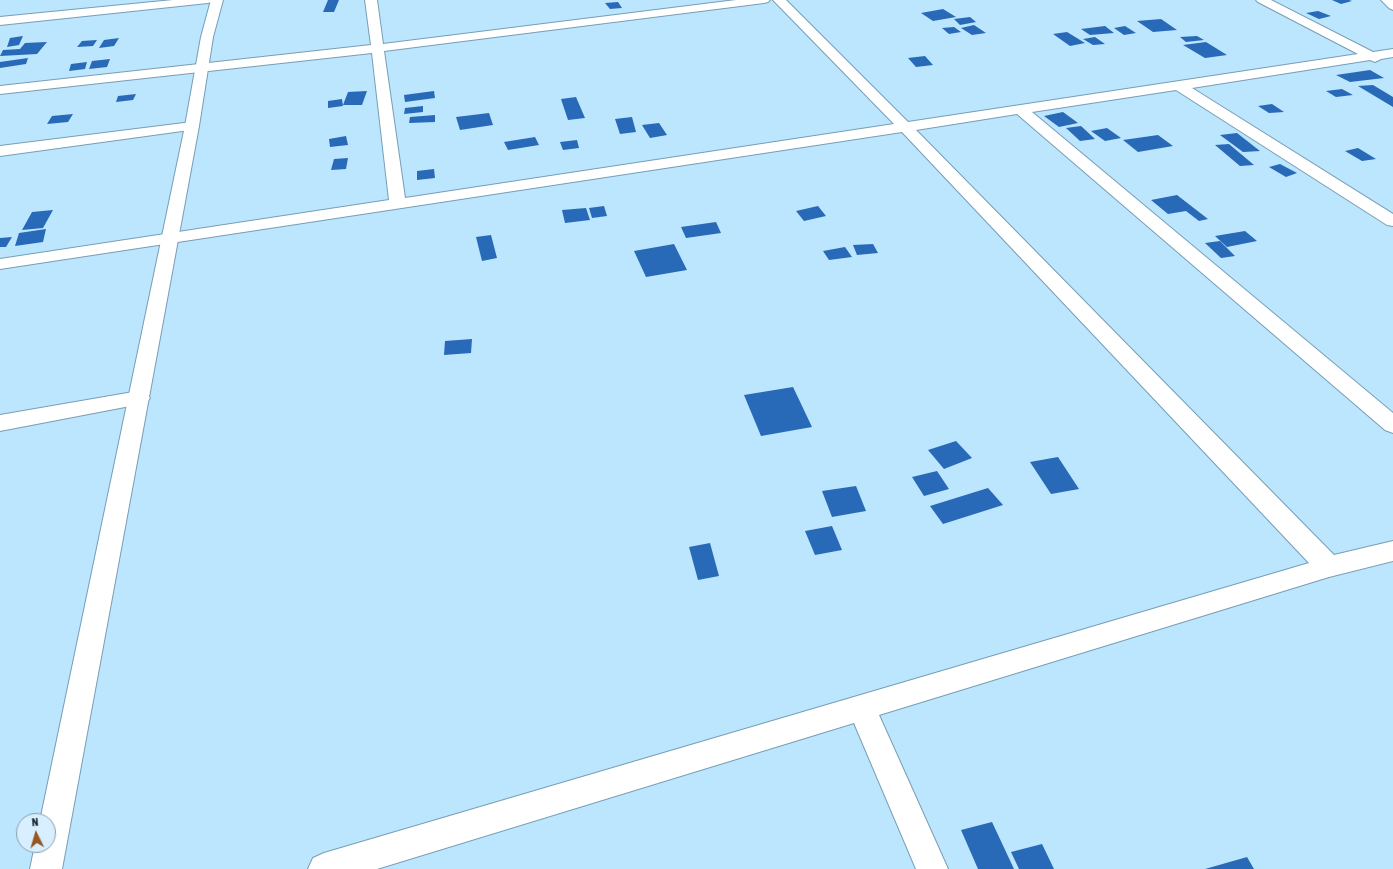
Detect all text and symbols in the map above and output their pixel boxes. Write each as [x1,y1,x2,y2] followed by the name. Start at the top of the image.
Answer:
[16,813,56,853] north arrow
[31,816,39,828] text: N

